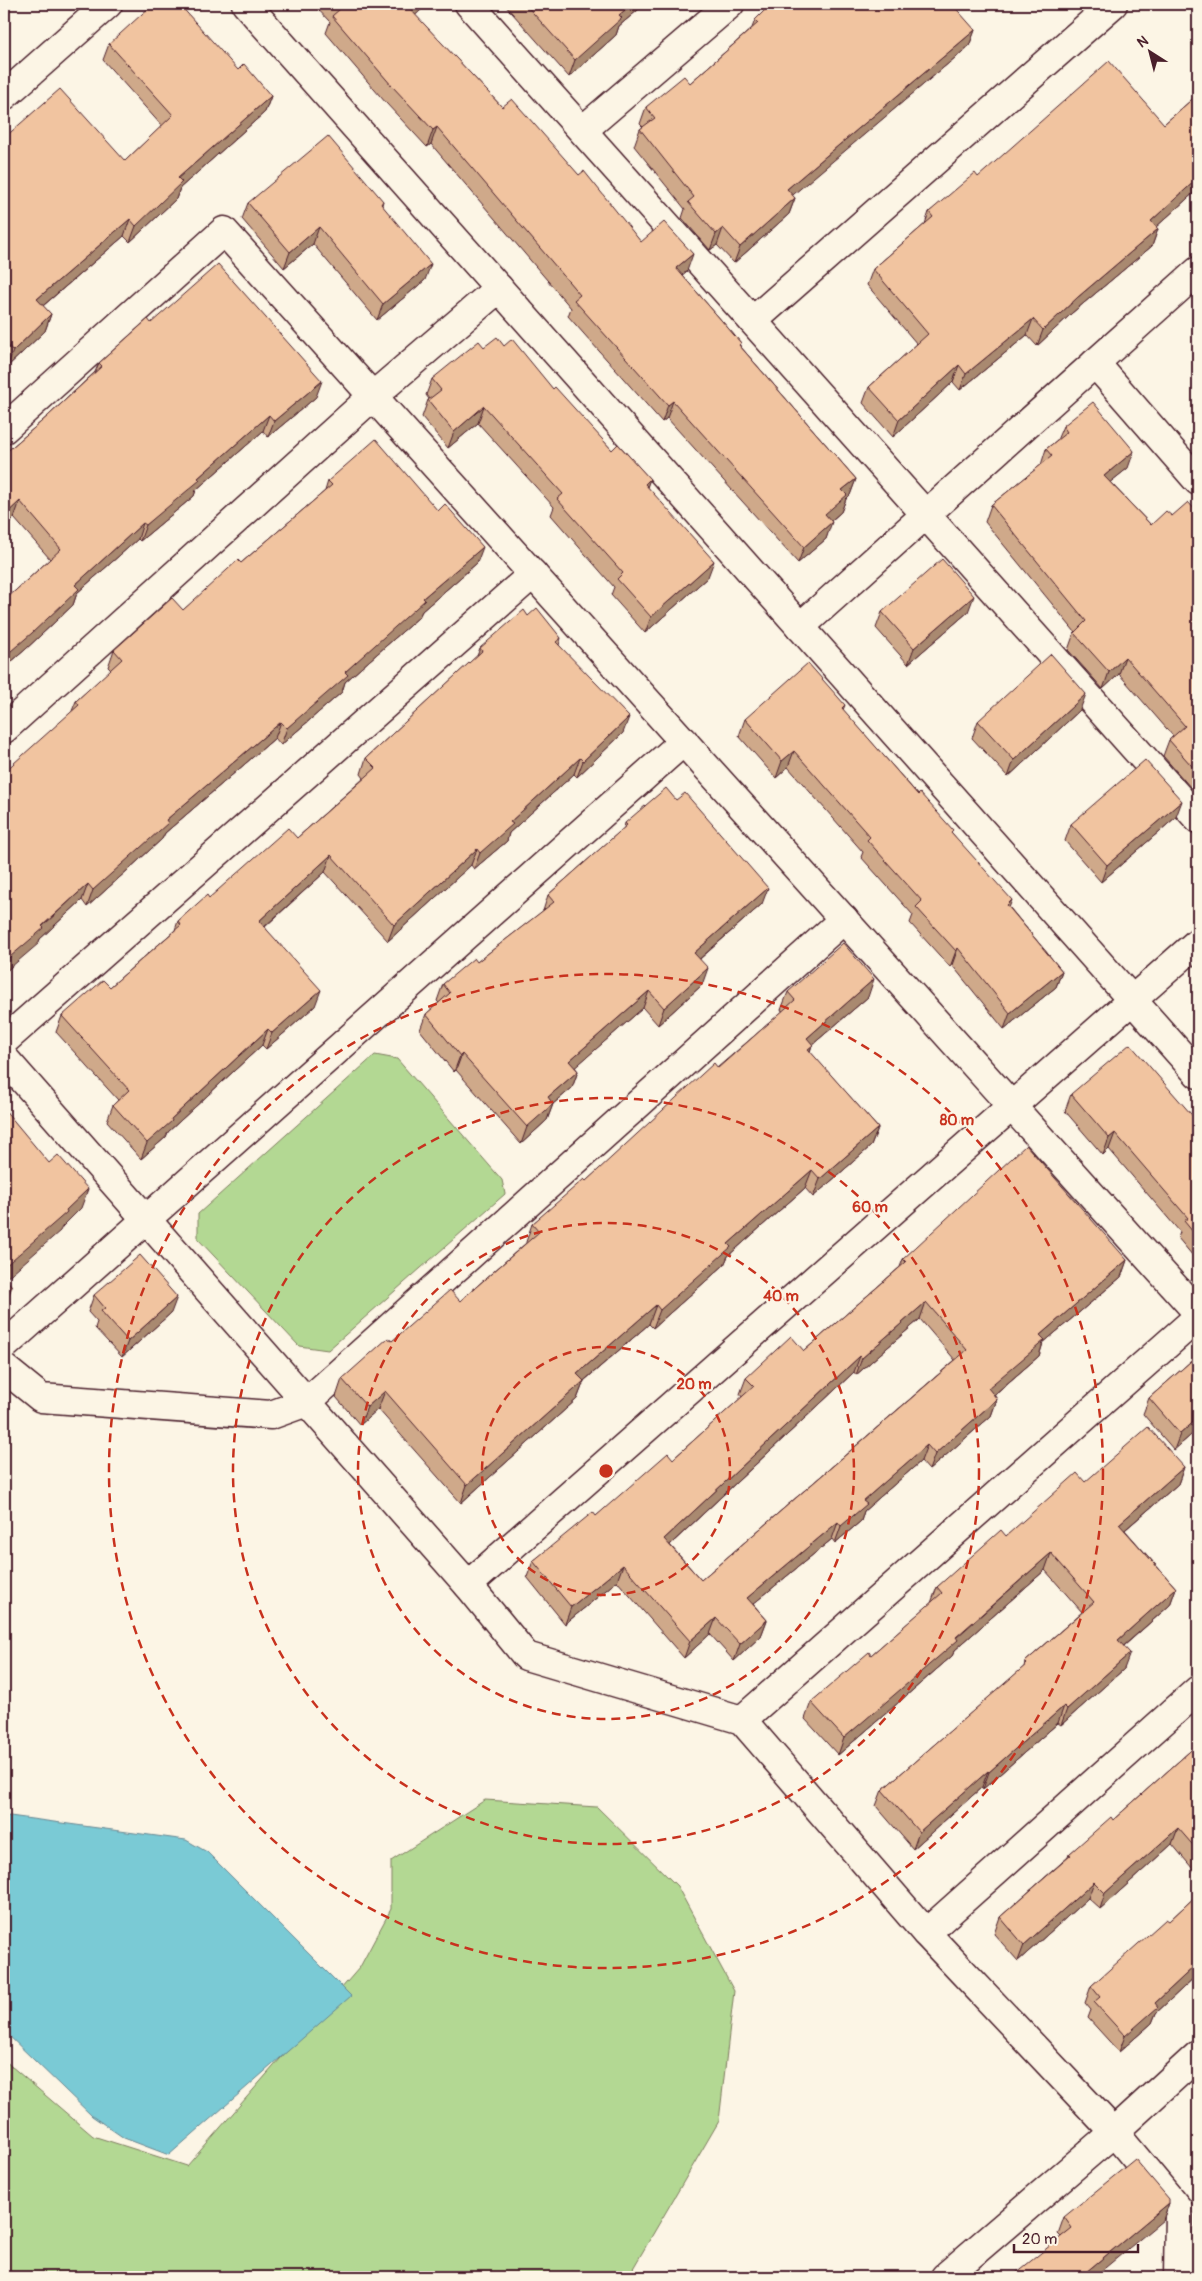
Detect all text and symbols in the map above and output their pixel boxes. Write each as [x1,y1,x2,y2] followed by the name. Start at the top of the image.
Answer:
[1124,28,1174,78] north arrow
[1134,32,1151,52] text: N
[940,1111,974,1130] text: 80 m
[852,1198,888,1217] text: 60 m
[763,1287,799,1306] text: 40 m
[676,1375,712,1394] text: 20 m
[597,1462,615,1480] centre of rings
[1014,2221,1138,2253] scale bar
[1022,2230,1057,2249] text: 20 m

